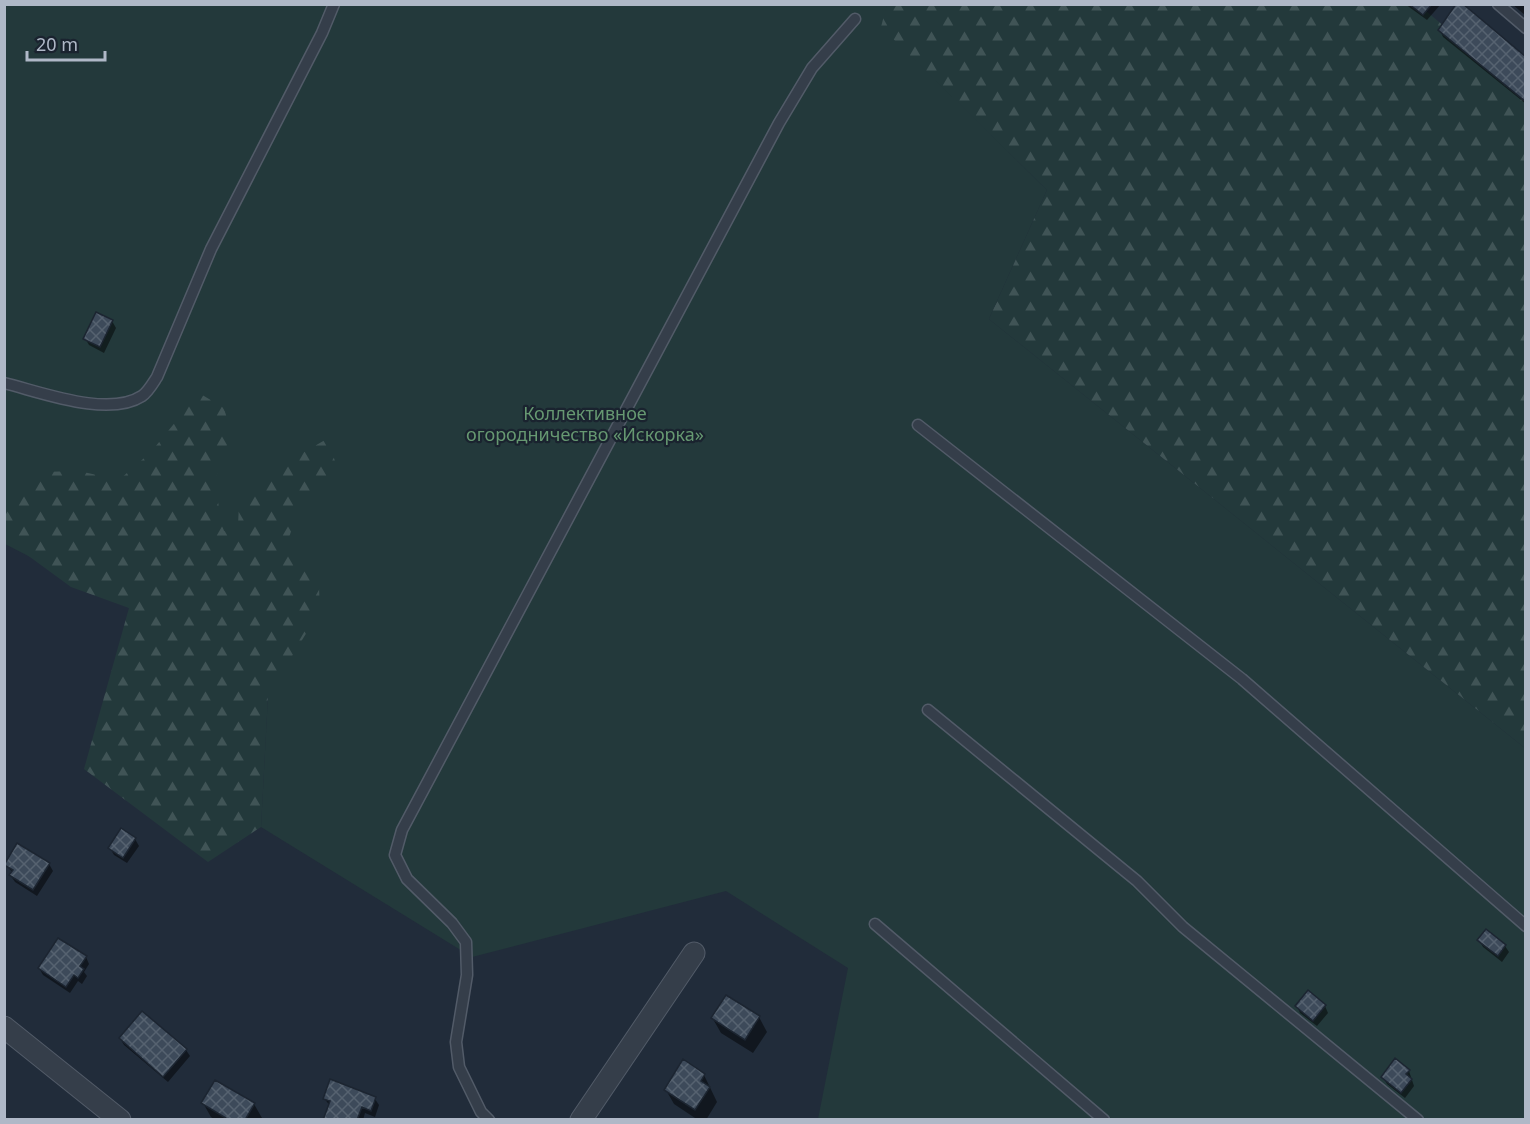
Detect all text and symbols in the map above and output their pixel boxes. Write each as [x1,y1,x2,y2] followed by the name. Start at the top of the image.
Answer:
[27,24,105,62] scale bar
[36,32,78,56] text: 20 m
[466,401,704,446] park label: Коллективное огородничество «Искорка»

